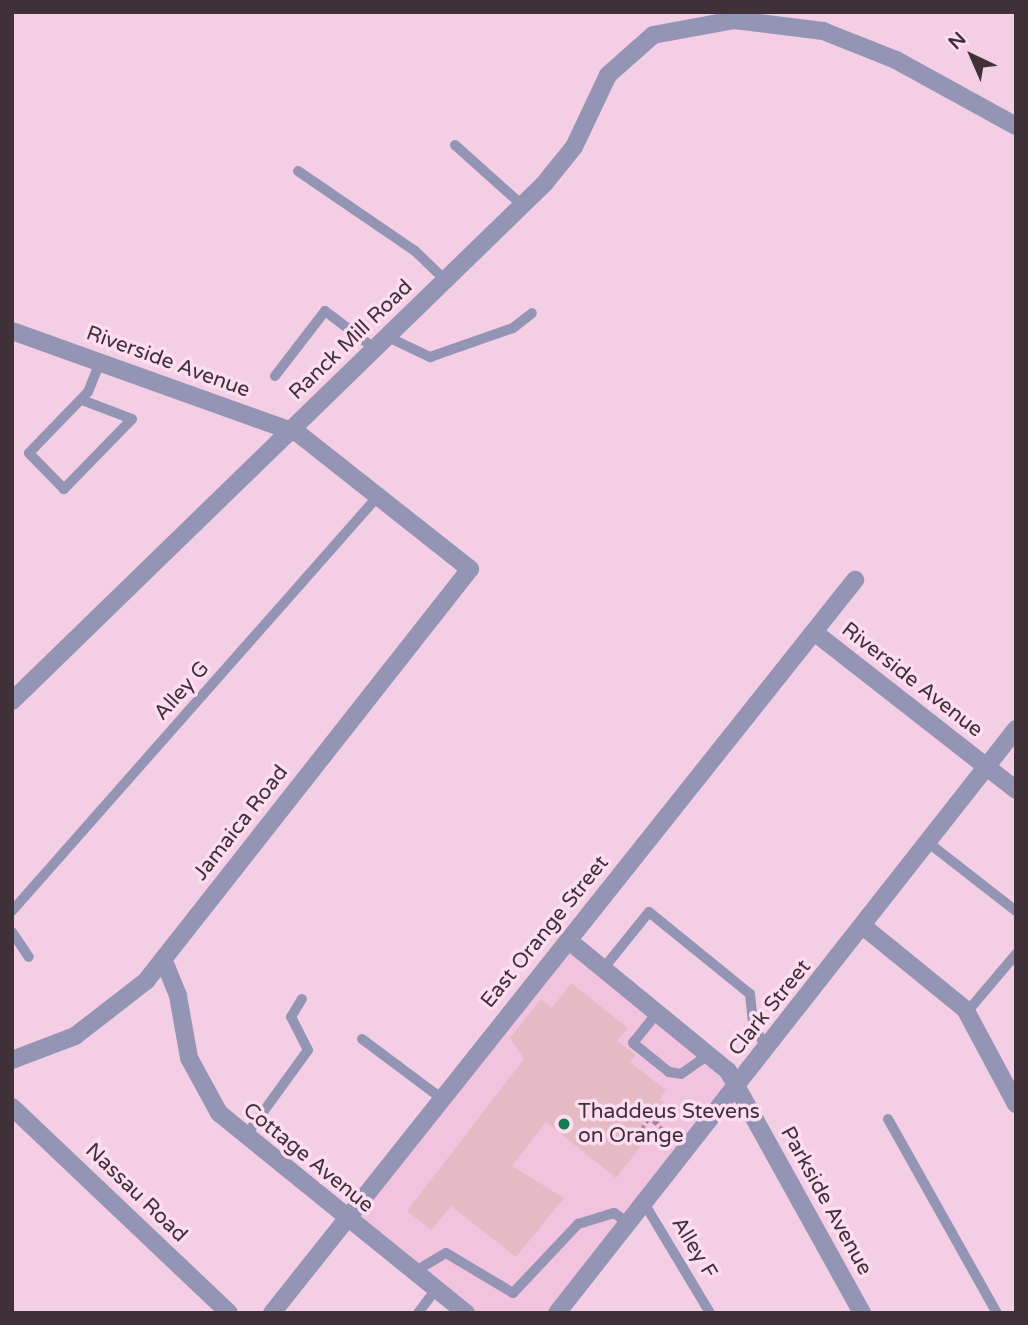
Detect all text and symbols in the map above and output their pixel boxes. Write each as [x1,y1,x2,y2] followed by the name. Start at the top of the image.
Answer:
[937,21,1007,91] north arrow
[944,28,971,54] text: N
[284,275,418,405] street label: Ranck Mill Road
[83,321,253,403] street label: Riverside Avenue
[836,617,988,743] street label: Riverside Avenue
[149,656,215,726] street label: Alley G
[188,760,294,886] street label: Jamaica Road
[476,851,614,1013] street label: East Orange Street
[724,955,816,1061] street label: Clark Street
[238,1098,378,1218] street label: Cottage Avenue
[578,1099,760,1149] place label: Thaddeus Stevens on Orange
[556,1116,572,1132] marker: Thaddeus Stevens on Orange
[775,1122,877,1280] street label: Parkside Avenue
[80,1138,192,1248] street label: Nassau Road
[666,1213,722,1283] street label: Alley F

